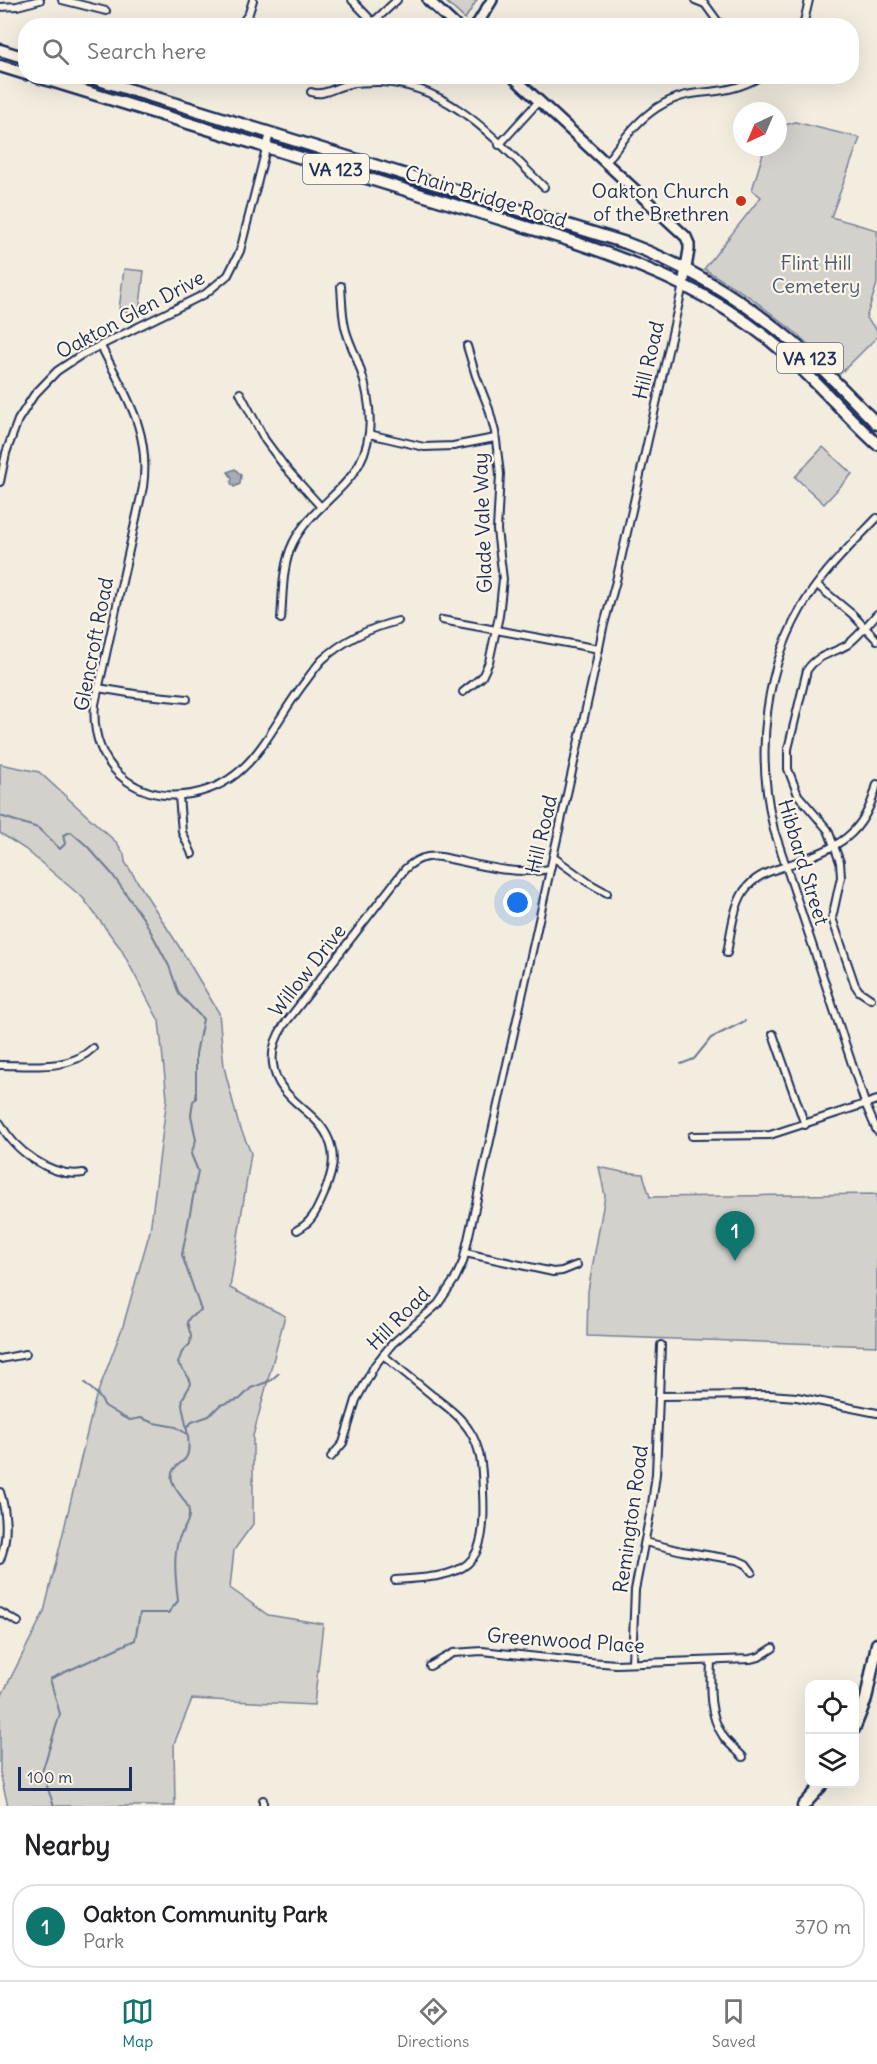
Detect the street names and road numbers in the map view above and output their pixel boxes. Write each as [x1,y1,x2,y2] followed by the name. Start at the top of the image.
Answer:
[303,154,369,184] road number: VA 123
[402,159,570,233] street label: Chain Bridge Road
[51,264,209,364] street label: Oakton Glen Drive
[627,318,669,402] street label: Hill Road
[777,343,843,373] road number: VA 123
[467,452,497,594] street label: Glade Vale Way
[68,575,118,713] street label: Glencroft Road
[520,792,562,876] street label: Hill Road
[773,796,835,928] street label: Hibbard Street
[263,919,351,1021] street label: Willow Drive
[361,1281,435,1355] street label: Hill Road
[607,1443,653,1595] street label: Remington Road
[486,1622,646,1658] street label: Greenwood Place

